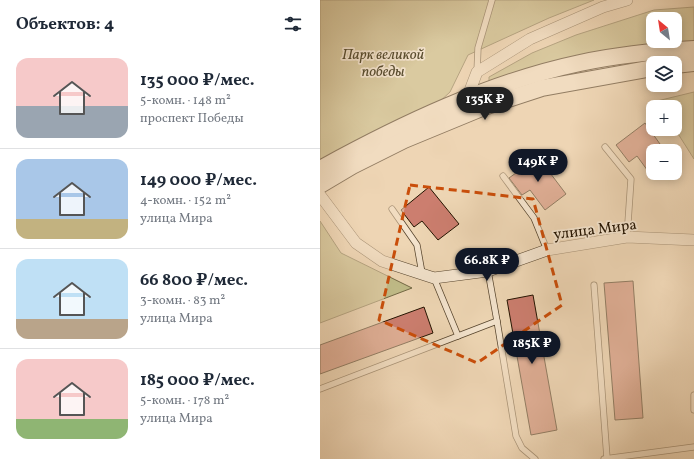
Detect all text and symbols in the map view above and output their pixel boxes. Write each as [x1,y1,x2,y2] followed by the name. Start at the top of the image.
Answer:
[646,12,682,48] north arrow
[646,12,682,180] map controls
[16,13,114,36] text: Объектов: 4
[282,13,304,35] icon: filters
[342,45,424,83] park label: Парк великой победы
[646,56,682,92] button: layers
[140,69,255,92] text: 135 000 ₽/мес.
[48,74,96,122] icon: home
[452,87,518,121] pin: 135K ₽
[465,91,505,109] text: 135K ₽
[140,92,231,110] text: 5-комн. · 148 m²
[646,100,682,136] button: +
[140,110,244,128] text: проспект Победы
[646,144,682,180] button: −
[505,149,571,183] pin: 149K ₽
[518,153,558,171] text: 149K ₽
[140,169,257,192] text: 149 000 ₽/мес.
[48,175,96,223] icon: home
[140,192,231,210] text: 4-комн. · 152 m²
[140,210,213,228] text: улица Мира
[552,215,638,246] street label: улица Мира
[450,248,524,282] pin: 66.8K ₽
[464,252,510,270] text: 66.8K ₽
[140,269,248,292] text: 66 800 ₽/мес.
[48,275,96,323] icon: home
[140,292,225,310] text: 3-комн. · 83 m²
[140,310,213,328] text: улица Мира
[499,331,565,365] pin: 185K ₽
[512,335,552,353] text: 185K ₽
[140,369,255,392] text: 185 000 ₽/мес.
[48,375,96,423] icon: home
[140,392,229,410] text: 5-комн. · 178 m²
[140,410,213,428] text: улица Мира

